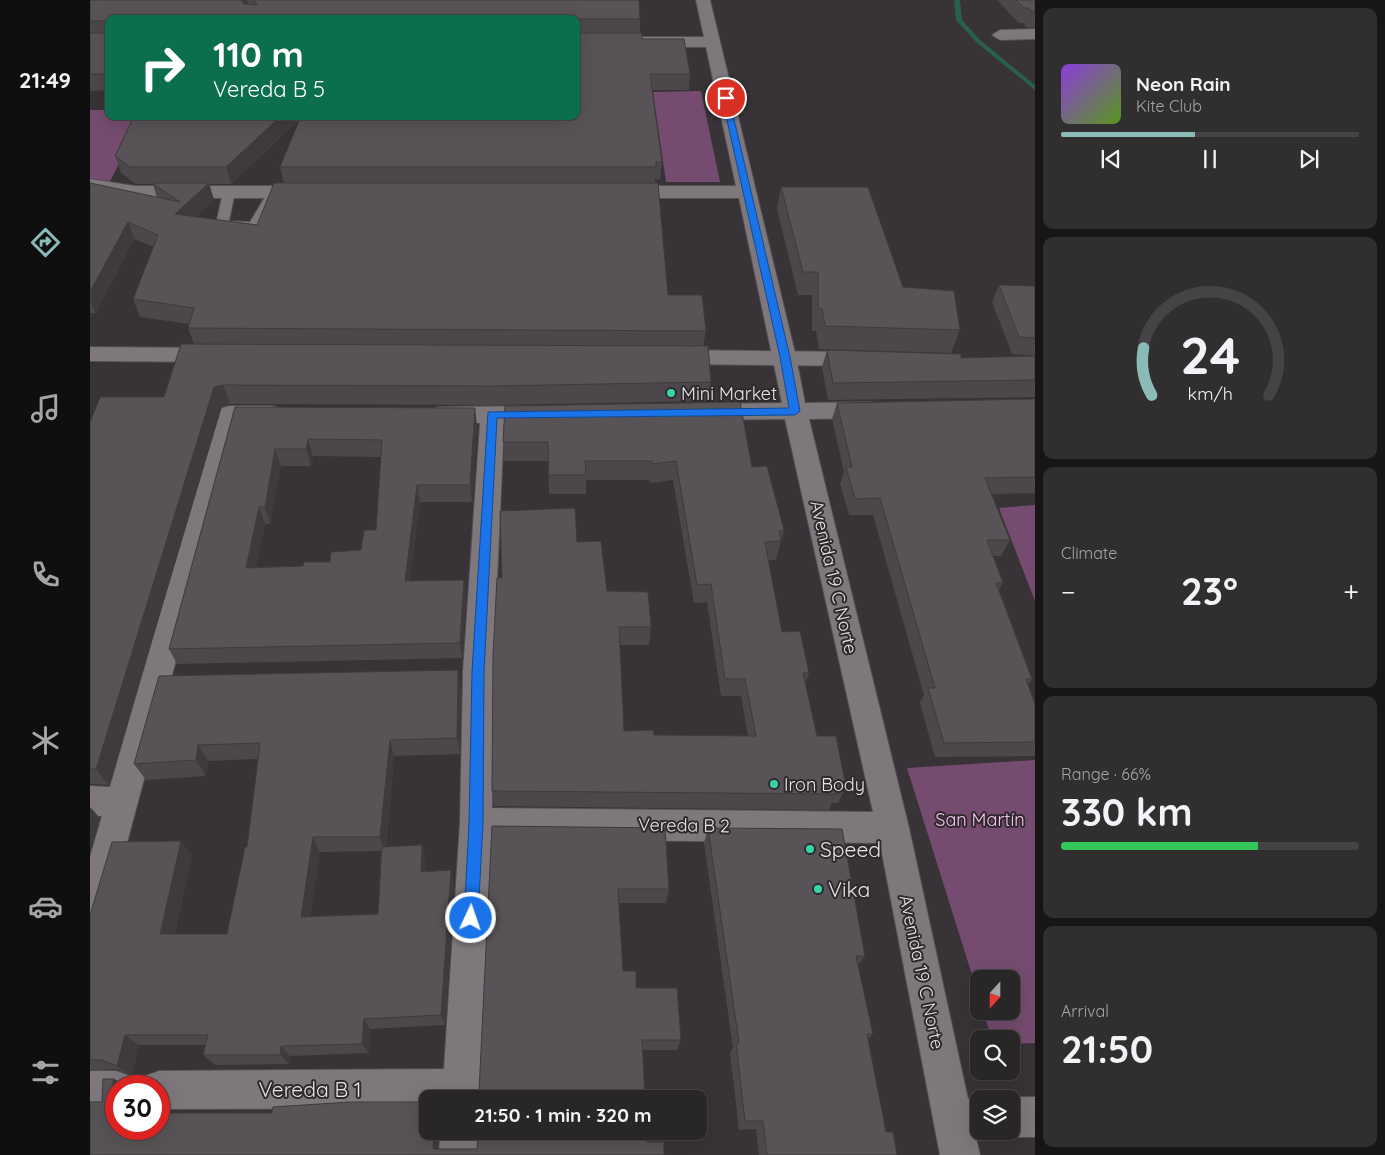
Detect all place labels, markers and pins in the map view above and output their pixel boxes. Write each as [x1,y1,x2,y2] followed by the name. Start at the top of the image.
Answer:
[705,77,747,119] pin
[681,382,777,405] place label: Mini Market
[665,387,677,399] marker: Mini Market
[784,773,865,796] place label: Iron Body
[768,778,780,790] marker: Iron Body
[820,836,881,862] place label: Speed
[804,843,816,855] marker: Speed
[828,876,870,902] place label: Vika
[812,883,824,895] marker: Vika

